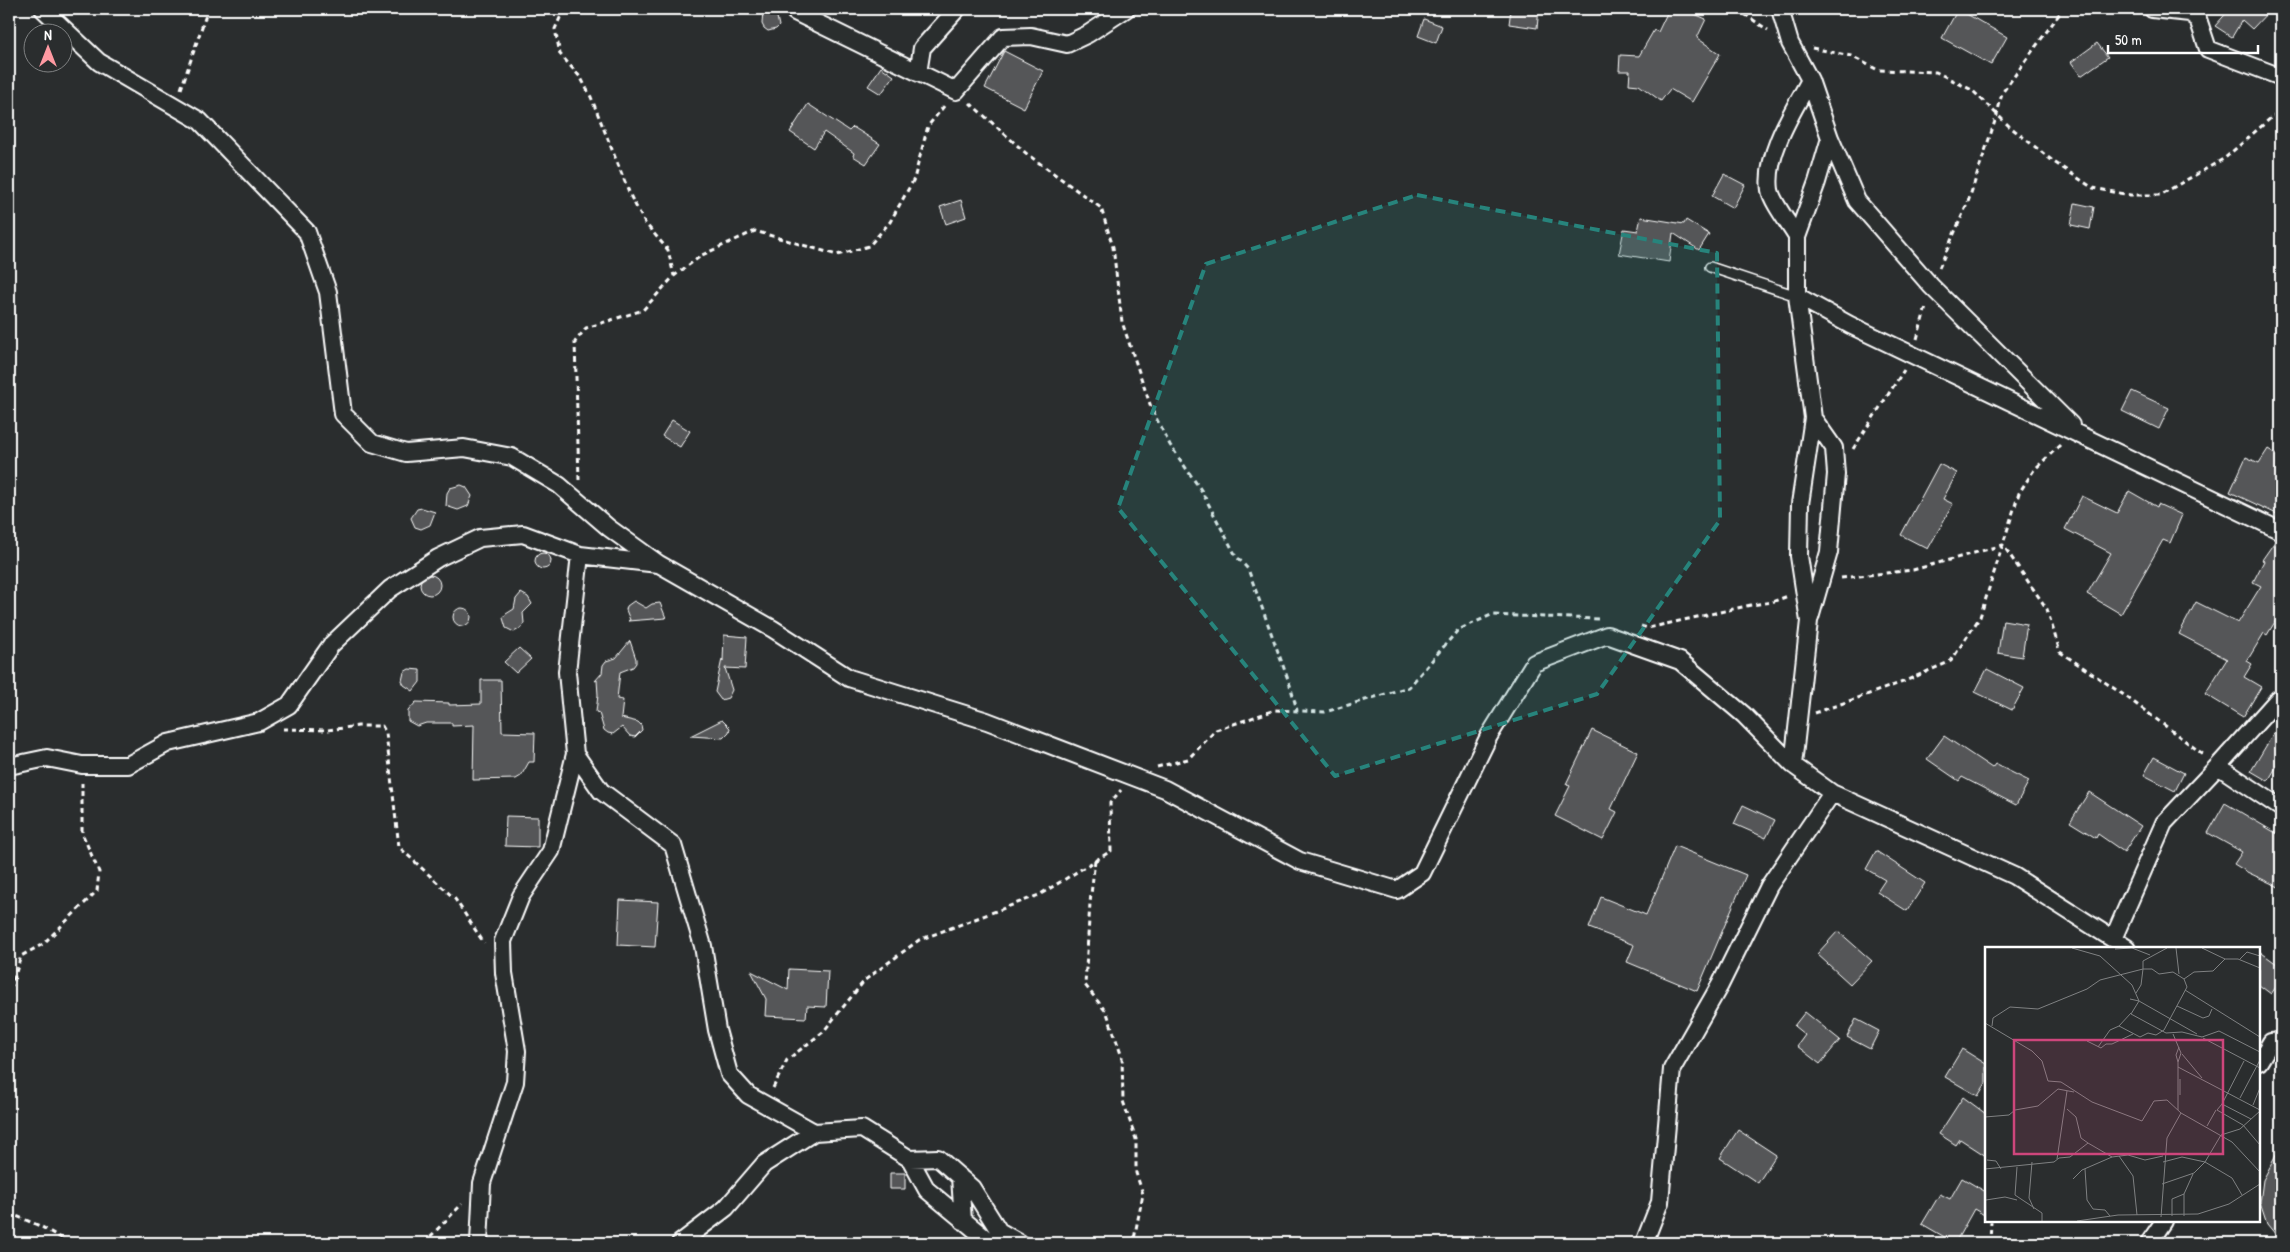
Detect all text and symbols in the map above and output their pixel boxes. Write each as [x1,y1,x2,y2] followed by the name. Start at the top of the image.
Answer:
[22,22,72,72] north arrow
[2108,22,2258,54] scale bar
[44,25,52,44] text: N
[2115,29,2142,50] text: 50 m
[1985,947,2260,1222] inset map

